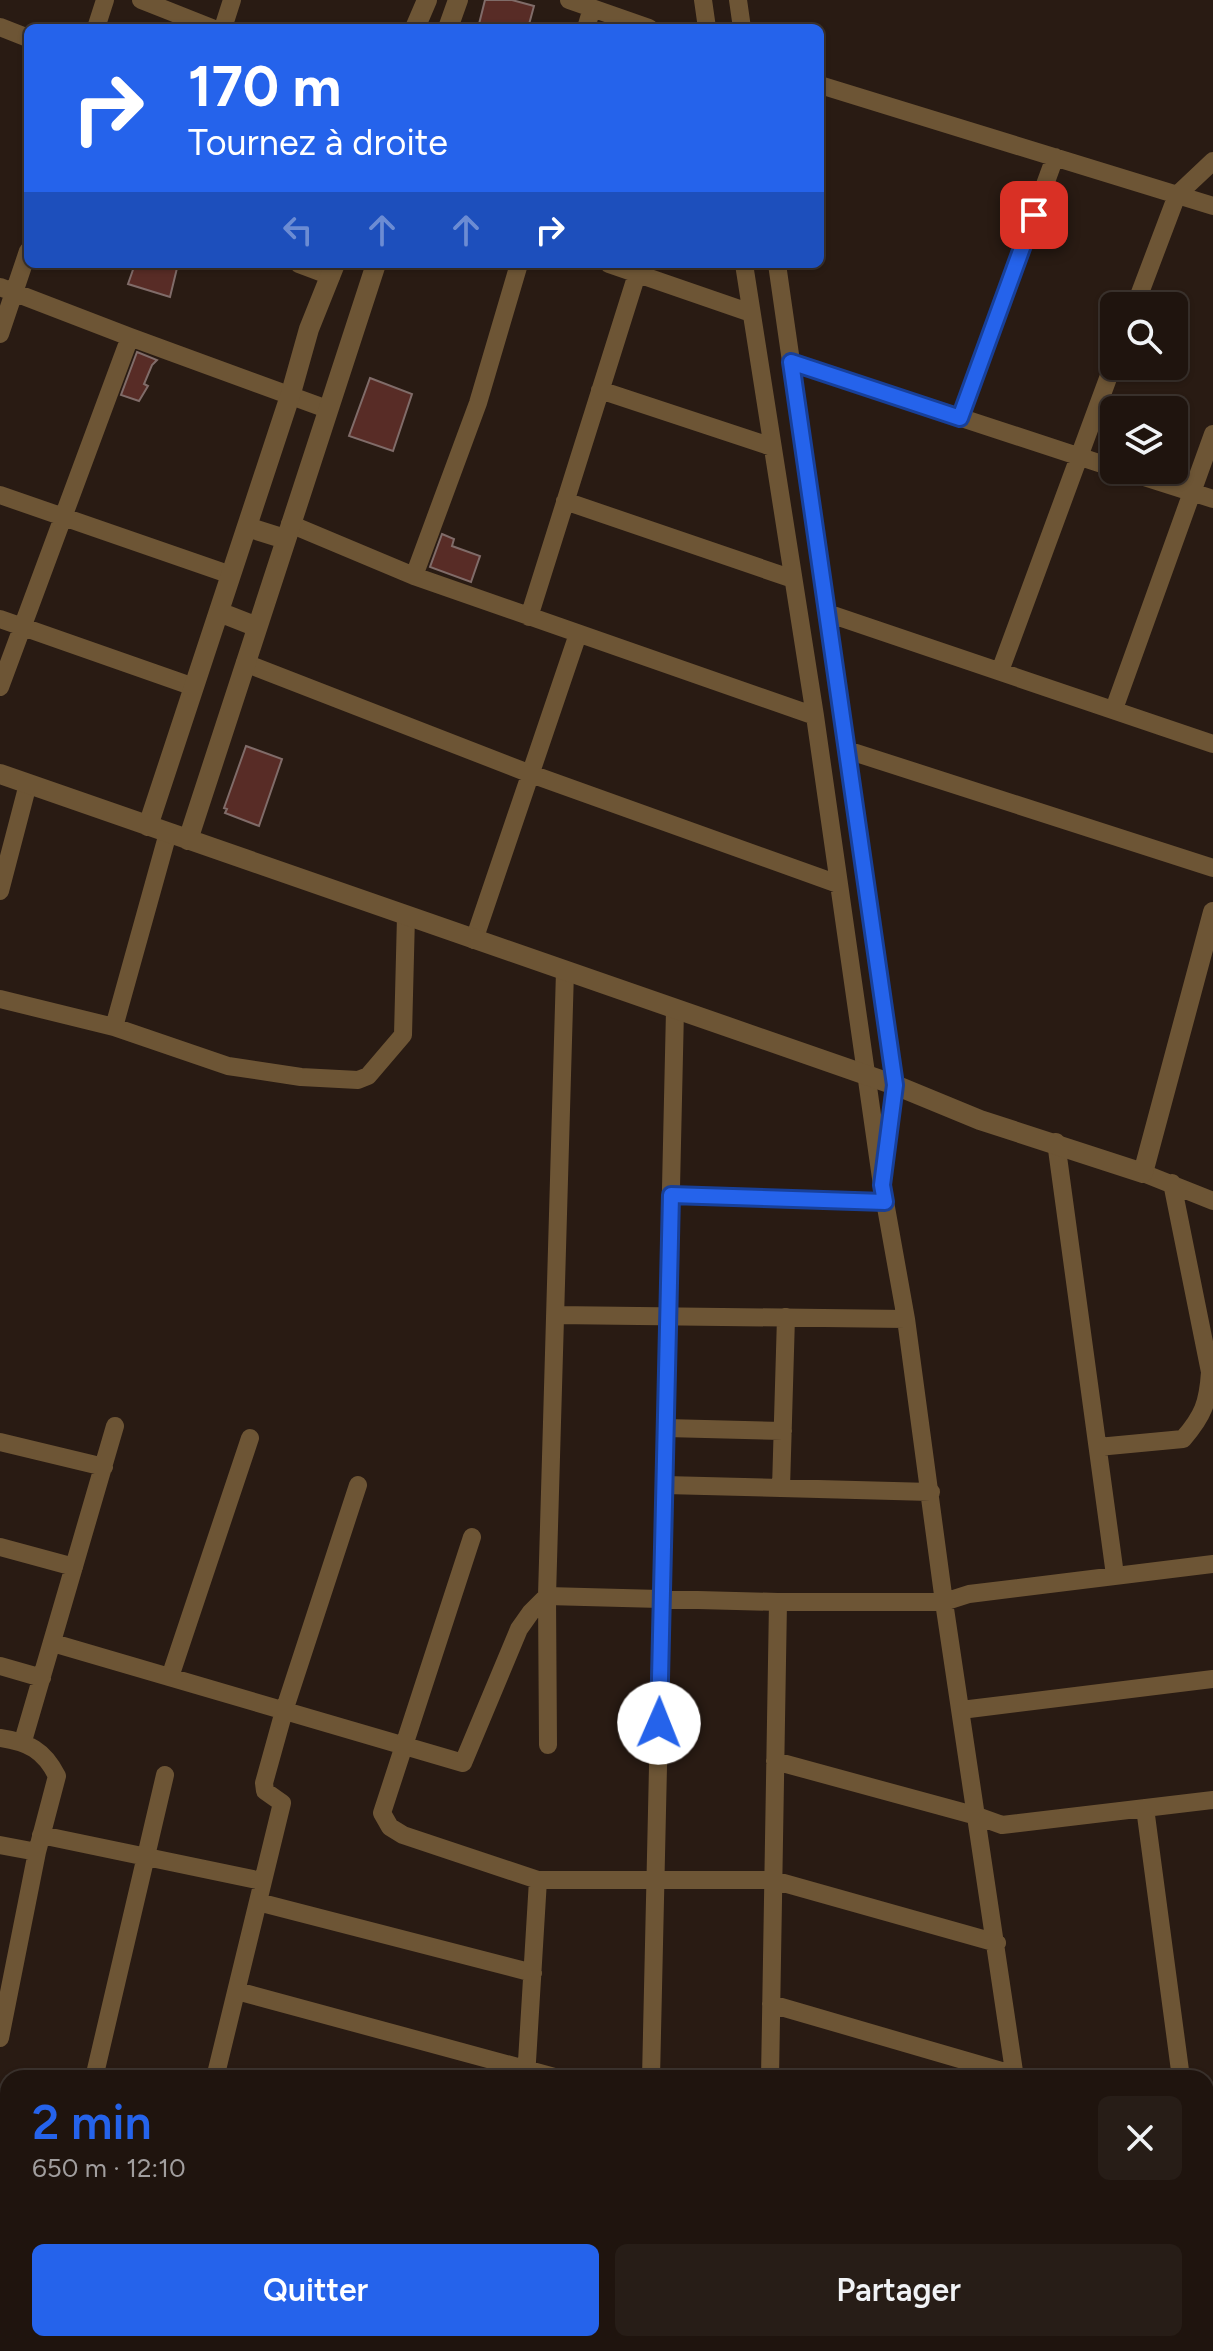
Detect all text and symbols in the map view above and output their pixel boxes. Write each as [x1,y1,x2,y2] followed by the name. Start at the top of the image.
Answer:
[188,53,341,120] text: 170 m
[56,56,160,160] icon: right
[188,121,448,164] text: Tournez à droite
[1000,181,1068,249] pin
[1012,193,1056,237] icon: arrive
[276,208,320,252] icon: left
[360,208,404,252] icon: ahead
[444,208,488,252] icon: ahead
[528,208,572,252] icon: right
[1100,292,1188,484] map controls
[1100,292,1188,380] button: search
[1100,396,1188,484] button: layers
[617,1681,701,1765] position arrow
[32,2093,152,2151] text: 2 min
[1098,2096,1182,2180] button: close
[32,2152,186,2184] text: 650 m · 12:10
[32,2244,599,2336] button: Quitter
[615,2244,1182,2336] button: Partager

